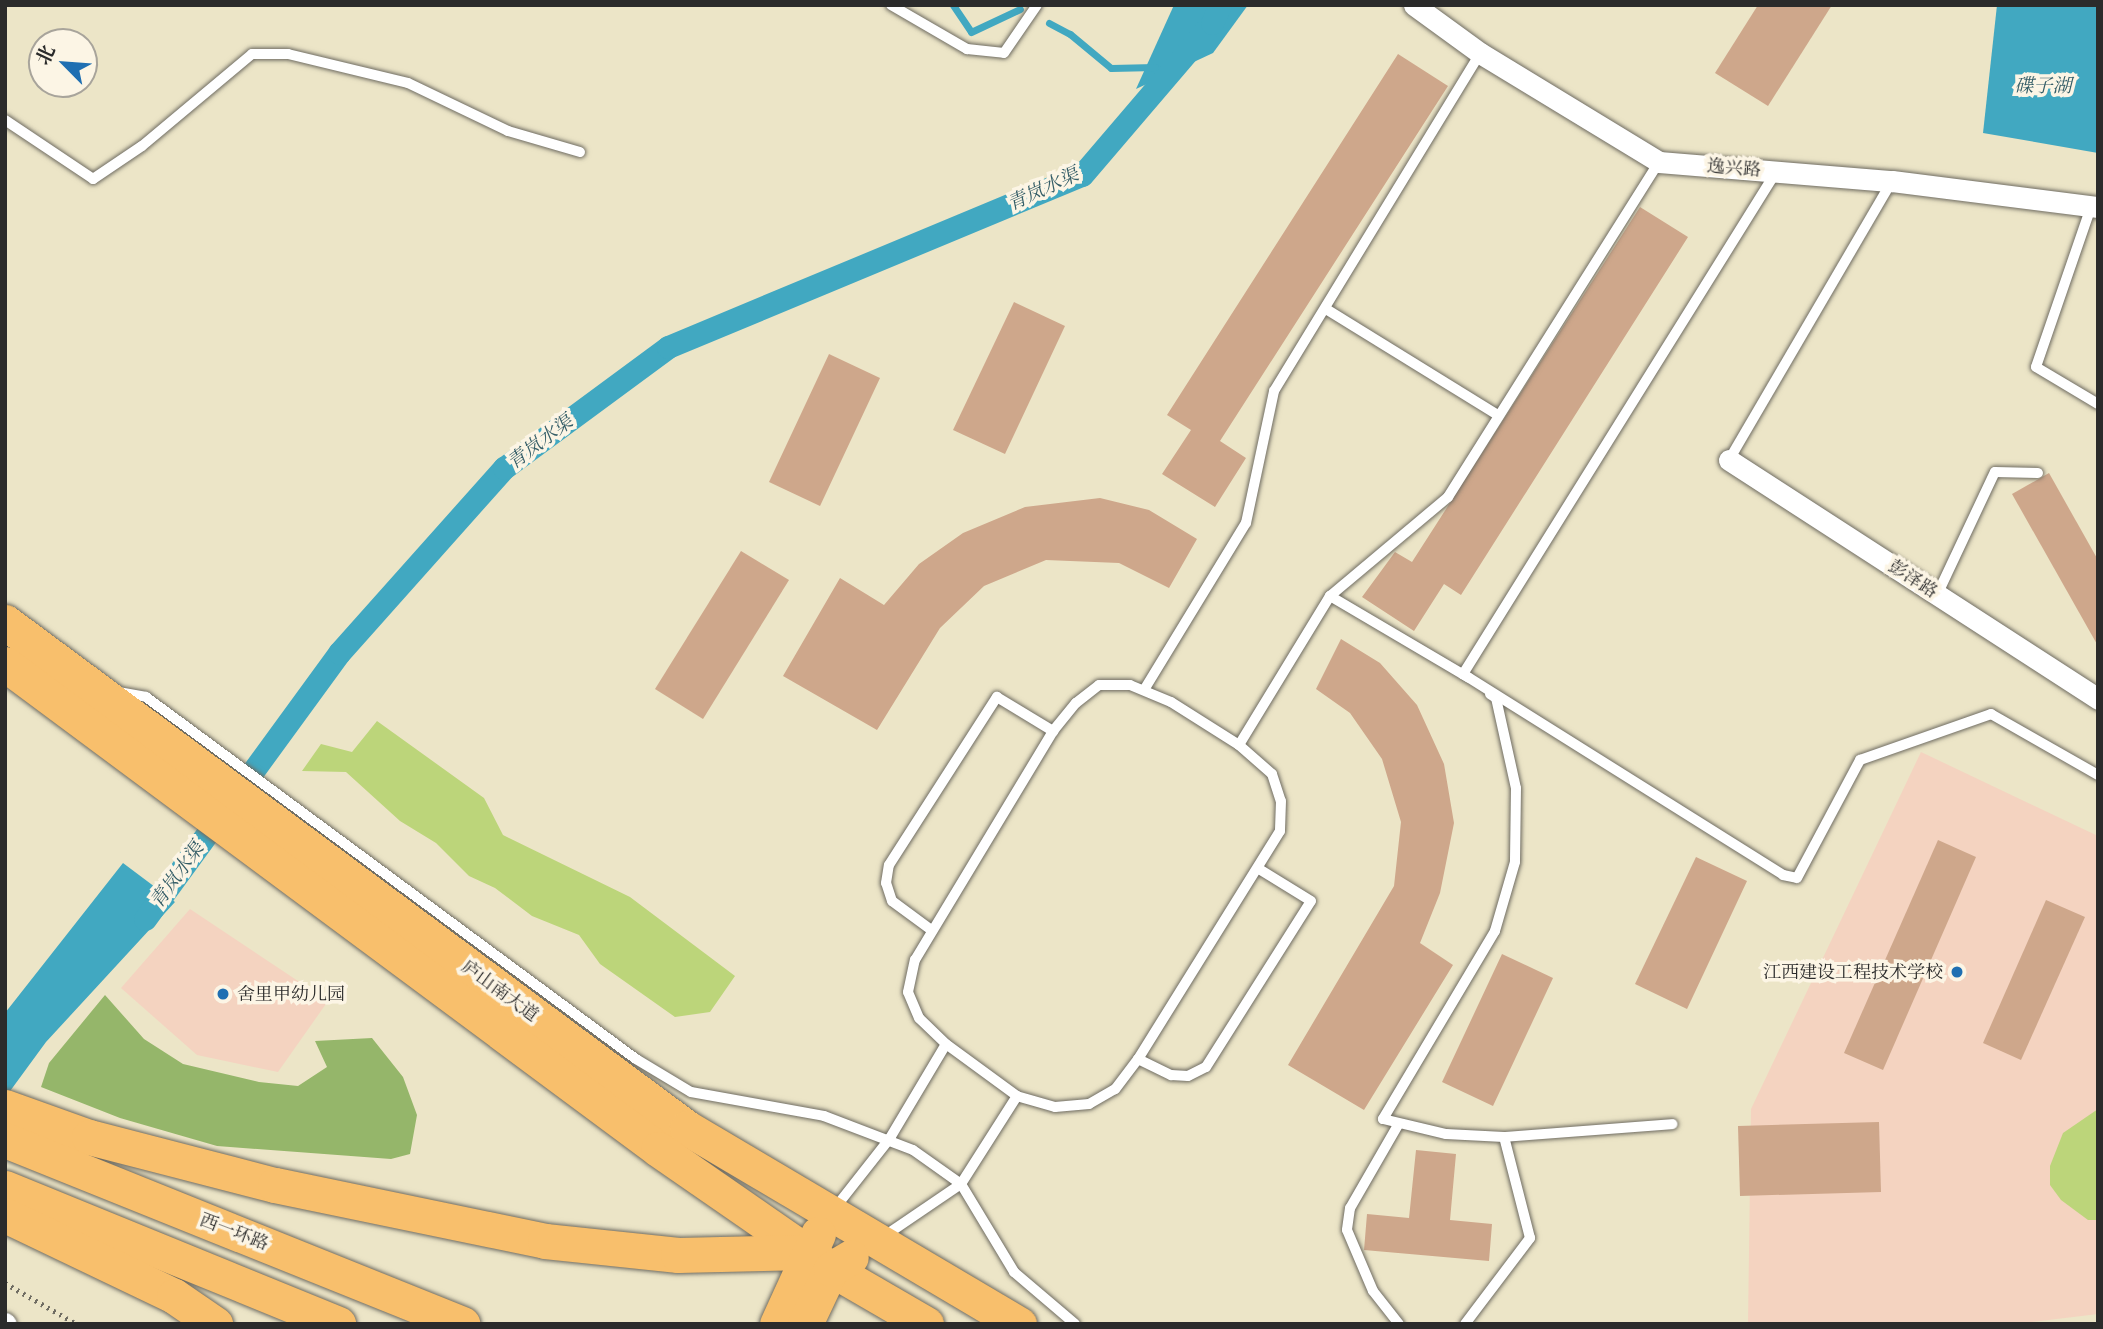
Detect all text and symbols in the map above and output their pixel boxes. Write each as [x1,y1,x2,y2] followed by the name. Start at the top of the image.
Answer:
[28,28,98,98] north arrow
[31,41,60,68] text: 北
[2015,75,2071,97] water label: 碟子湖
[1706,155,1762,181] street label: 逸兴路
[1004,163,1082,215] water label: 青岚水渠
[503,410,577,474] water label: 青岚水渠
[1884,555,1942,603] street label: 彭泽路
[145,838,209,912] water label: 青岚水渠
[457,956,543,1026] street label: 庐山南大道
[1763,961,1943,983] place label: 江西建设工程技术学校
[1949,964,1965,980] marker: 江西建设工程技术学校
[237,983,345,1005] place label: 舍里甲幼儿园
[215,986,231,1002] marker: 舍里甲幼儿园
[197,1209,271,1255] street label: 西一环路

